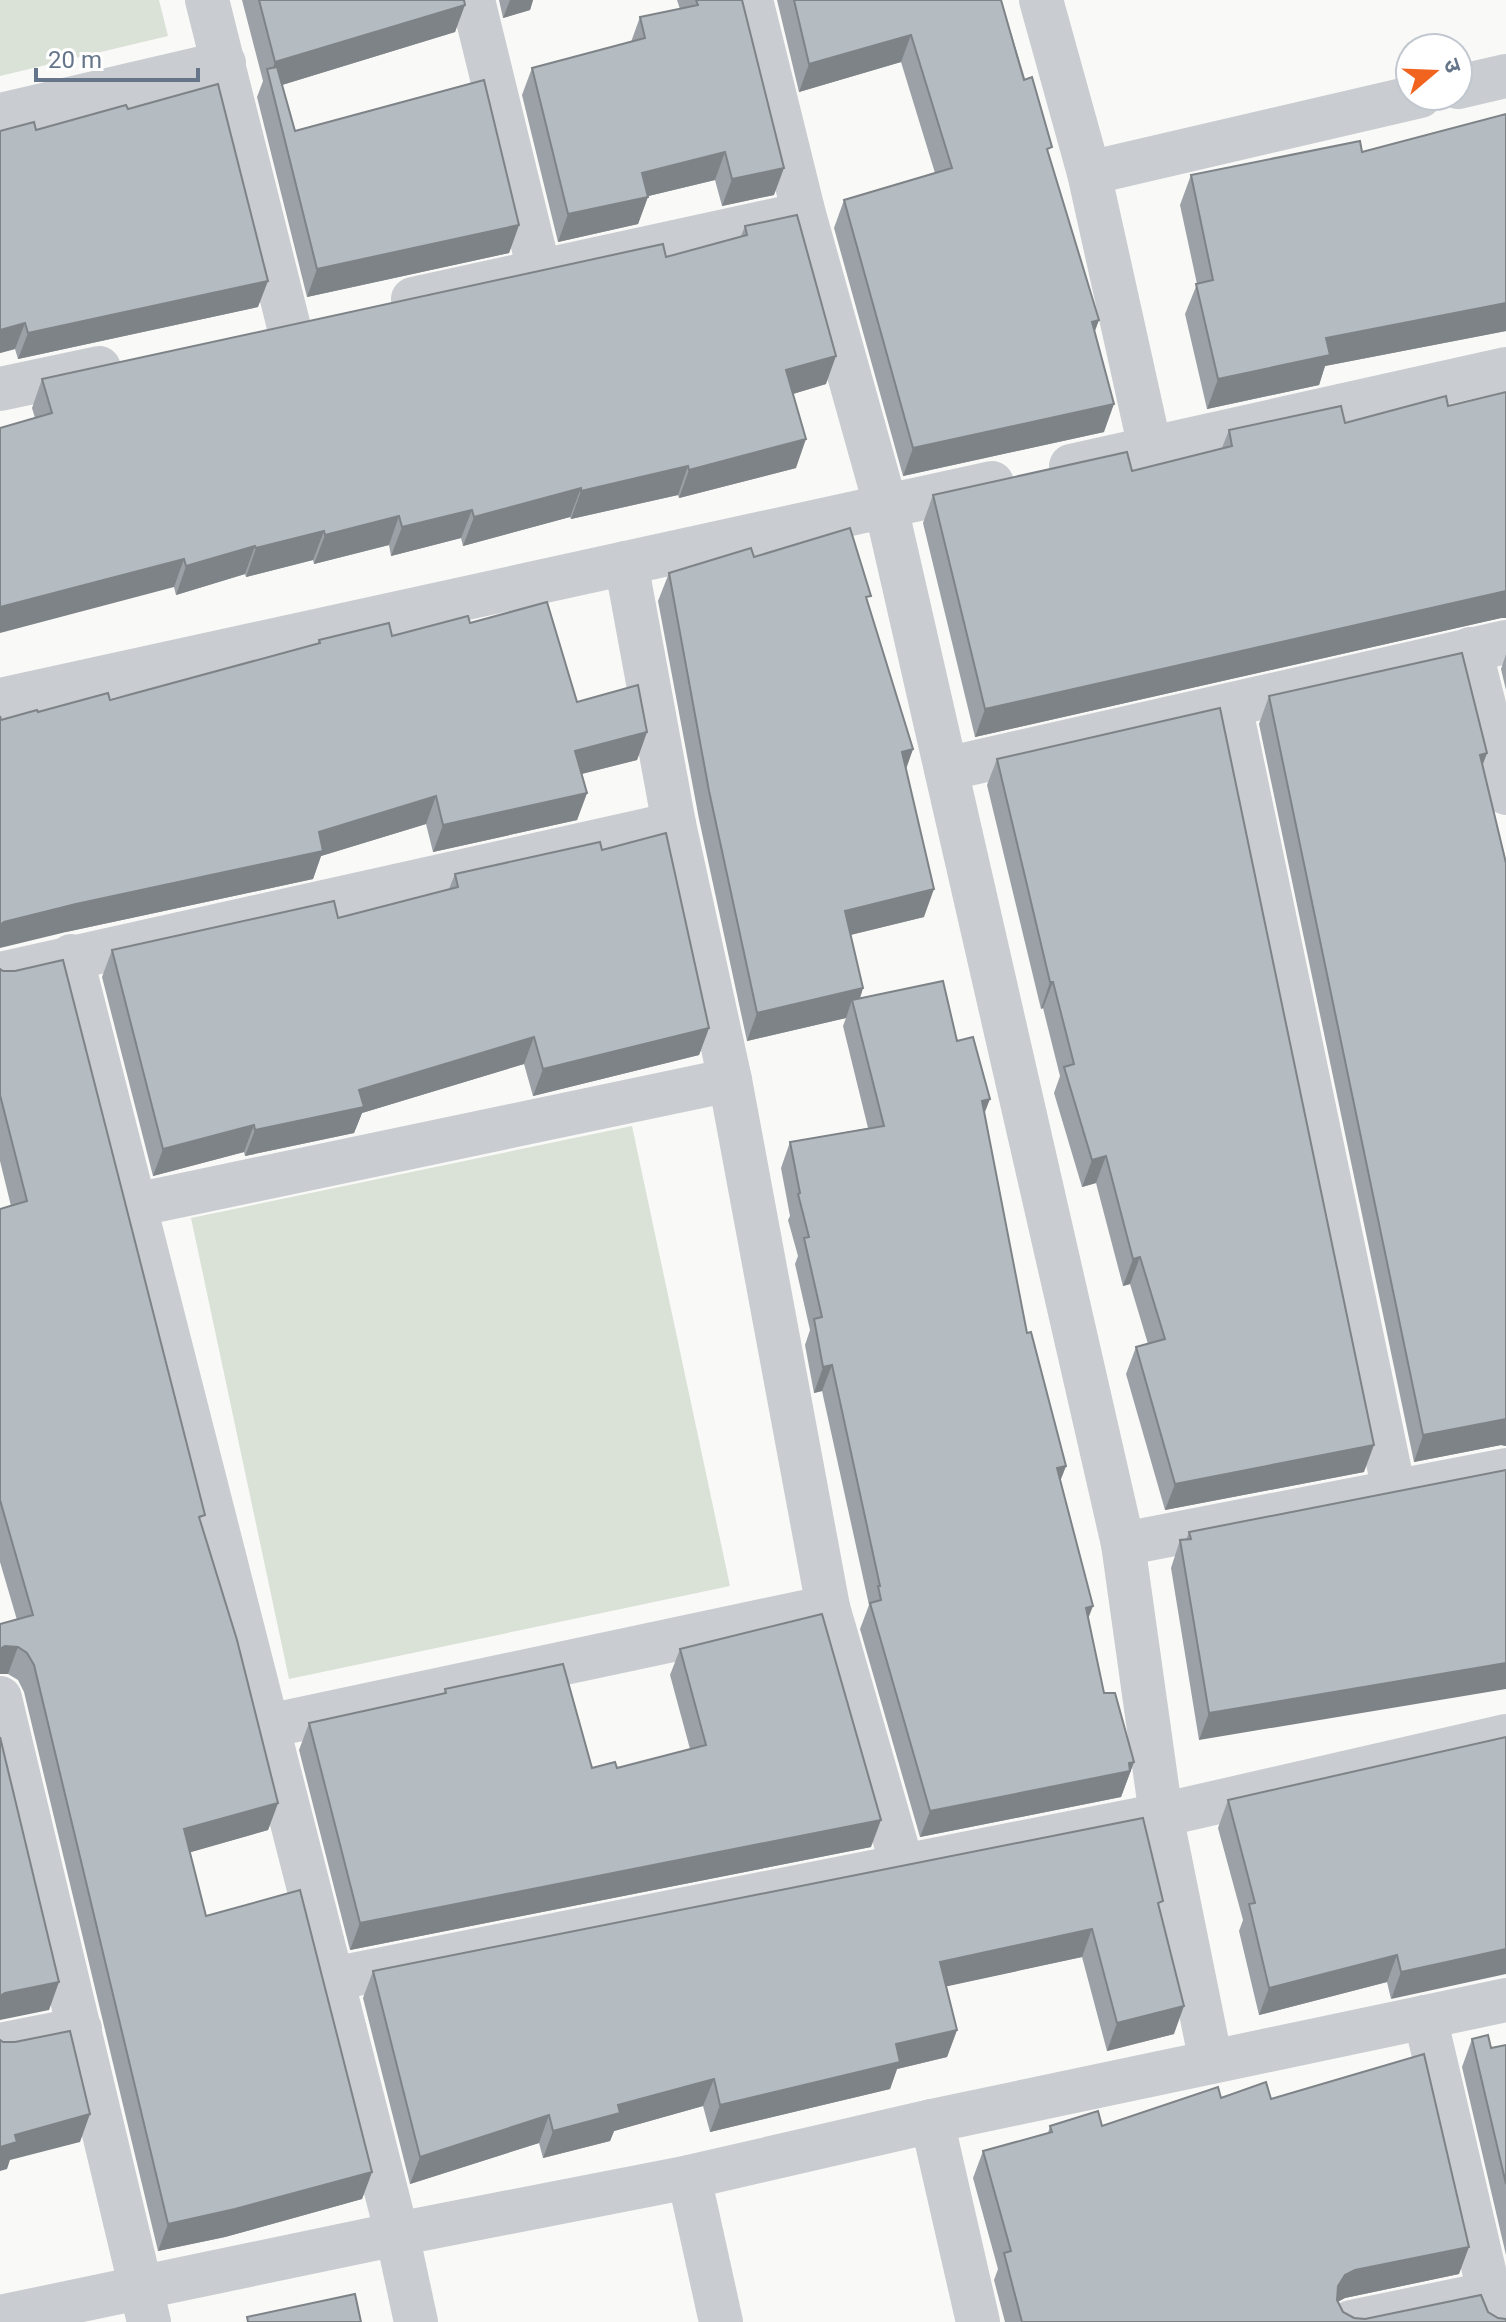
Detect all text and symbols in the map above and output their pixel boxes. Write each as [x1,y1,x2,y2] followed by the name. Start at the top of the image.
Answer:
[36,32,198,82] scale bar
[1394,32,1474,112] north arrow
[48,46,102,74] text: 20 m
[1439,55,1467,77] text: उ

